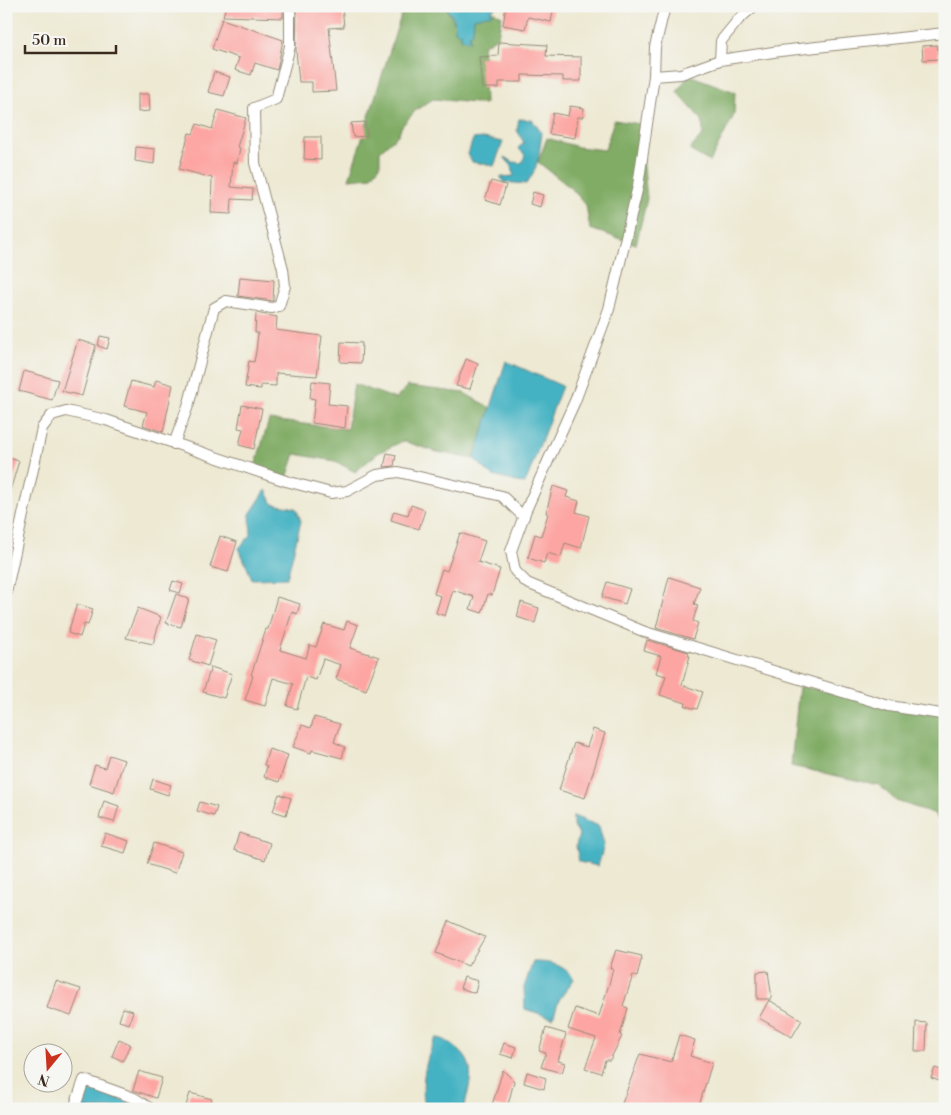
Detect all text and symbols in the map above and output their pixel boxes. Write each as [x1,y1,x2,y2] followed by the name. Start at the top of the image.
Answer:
[25,22,116,54] scale bar
[32,31,66,50] text: 50 m
[22,1042,72,1092] north arrow
[36,1069,52,1090] text: N

